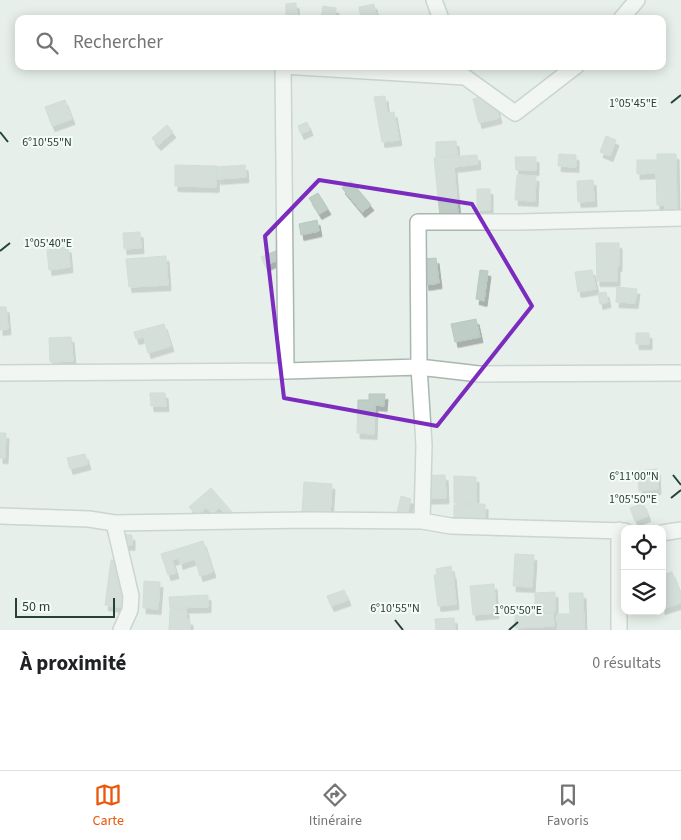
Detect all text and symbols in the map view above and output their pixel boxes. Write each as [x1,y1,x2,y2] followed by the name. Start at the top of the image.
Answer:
[15,15,666,70] search box
[33,29,61,57] icon: search
[73,29,163,56] text: Rechercher
[609,95,657,112] text: 1°05'45"E
[22,134,72,151] text: 6°10'55"N
[24,235,72,252] text: 1°05'40"E
[609,468,659,485] text: 6°11'00"N
[609,491,657,508] text: 1°05'50"E
[621,525,666,615] map controls
[621,525,666,570] button: locate
[621,570,666,615] button: layers
[15,595,115,618] scale bar
[22,597,50,617] text: 50 m
[370,600,420,617] text: 6°10'55"N
[494,602,542,619] text: 1°05'50"E
[20,648,126,678] text: À proximité
[592,652,661,674] text: 0 résultats
[92,781,124,831] tab: Carte
[309,781,362,831] tab: Itinéraire
[547,781,589,831] tab: Favoris

